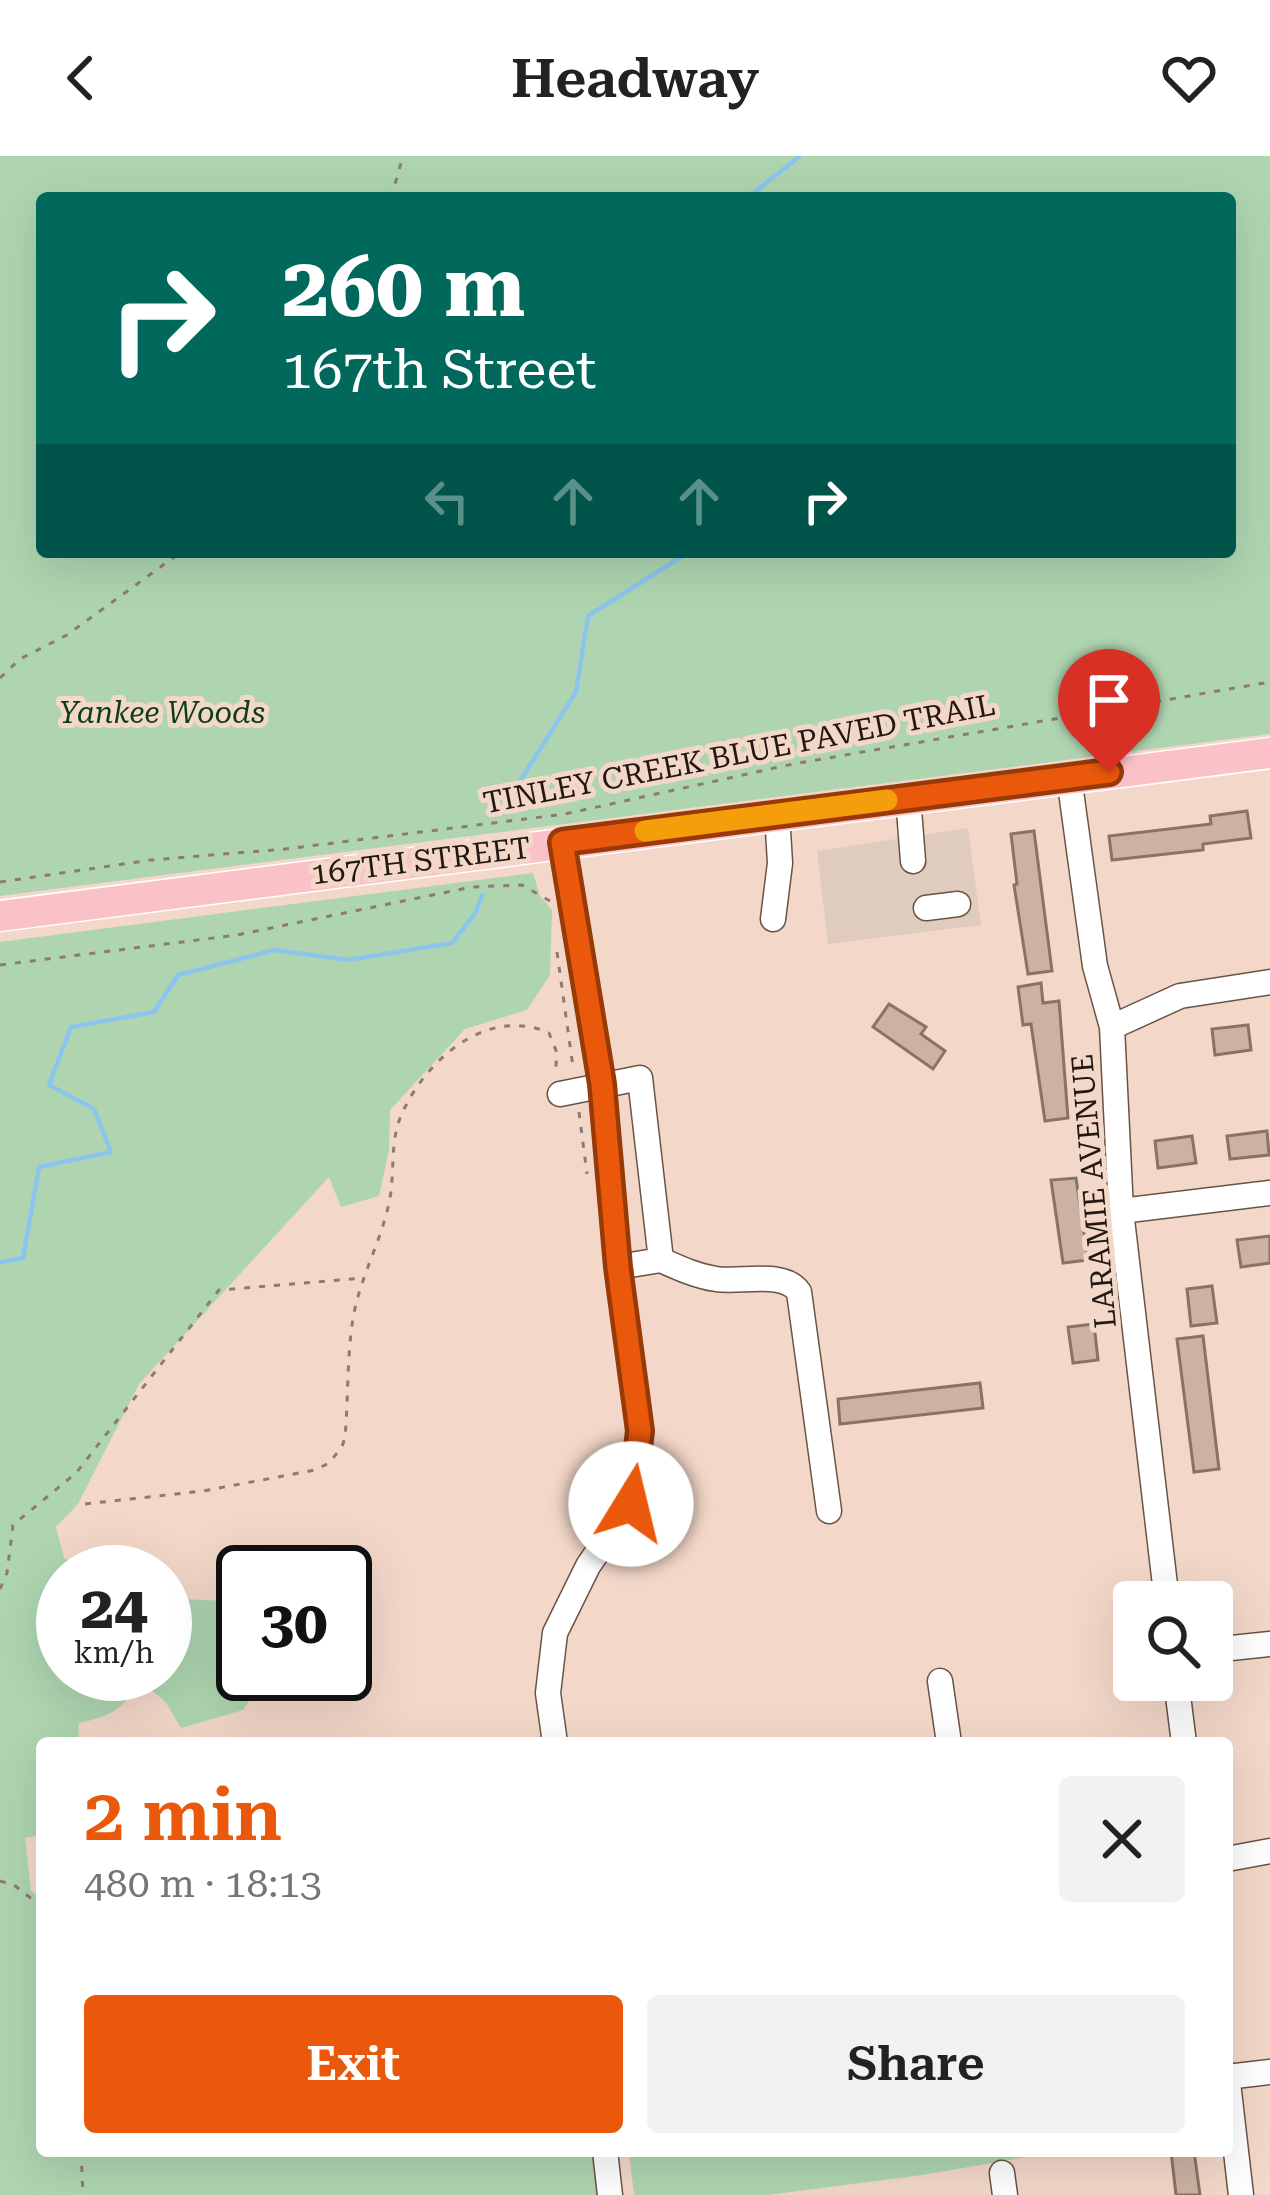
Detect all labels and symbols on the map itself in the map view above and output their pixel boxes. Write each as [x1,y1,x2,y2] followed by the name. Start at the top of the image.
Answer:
[1058,649,1160,772] pin
[480,687,998,820] street label: TINLEY CREEK BLUE PAVED TRAIL
[59,695,265,730] park label: Yankee Woods
[309,830,532,891] street label: 167TH STREET
[1064,1052,1123,1330] street label: LARAMIE AVENUE
[568,1441,694,1567] position arrow
[216,1545,372,1701] speed limit sign: 30

